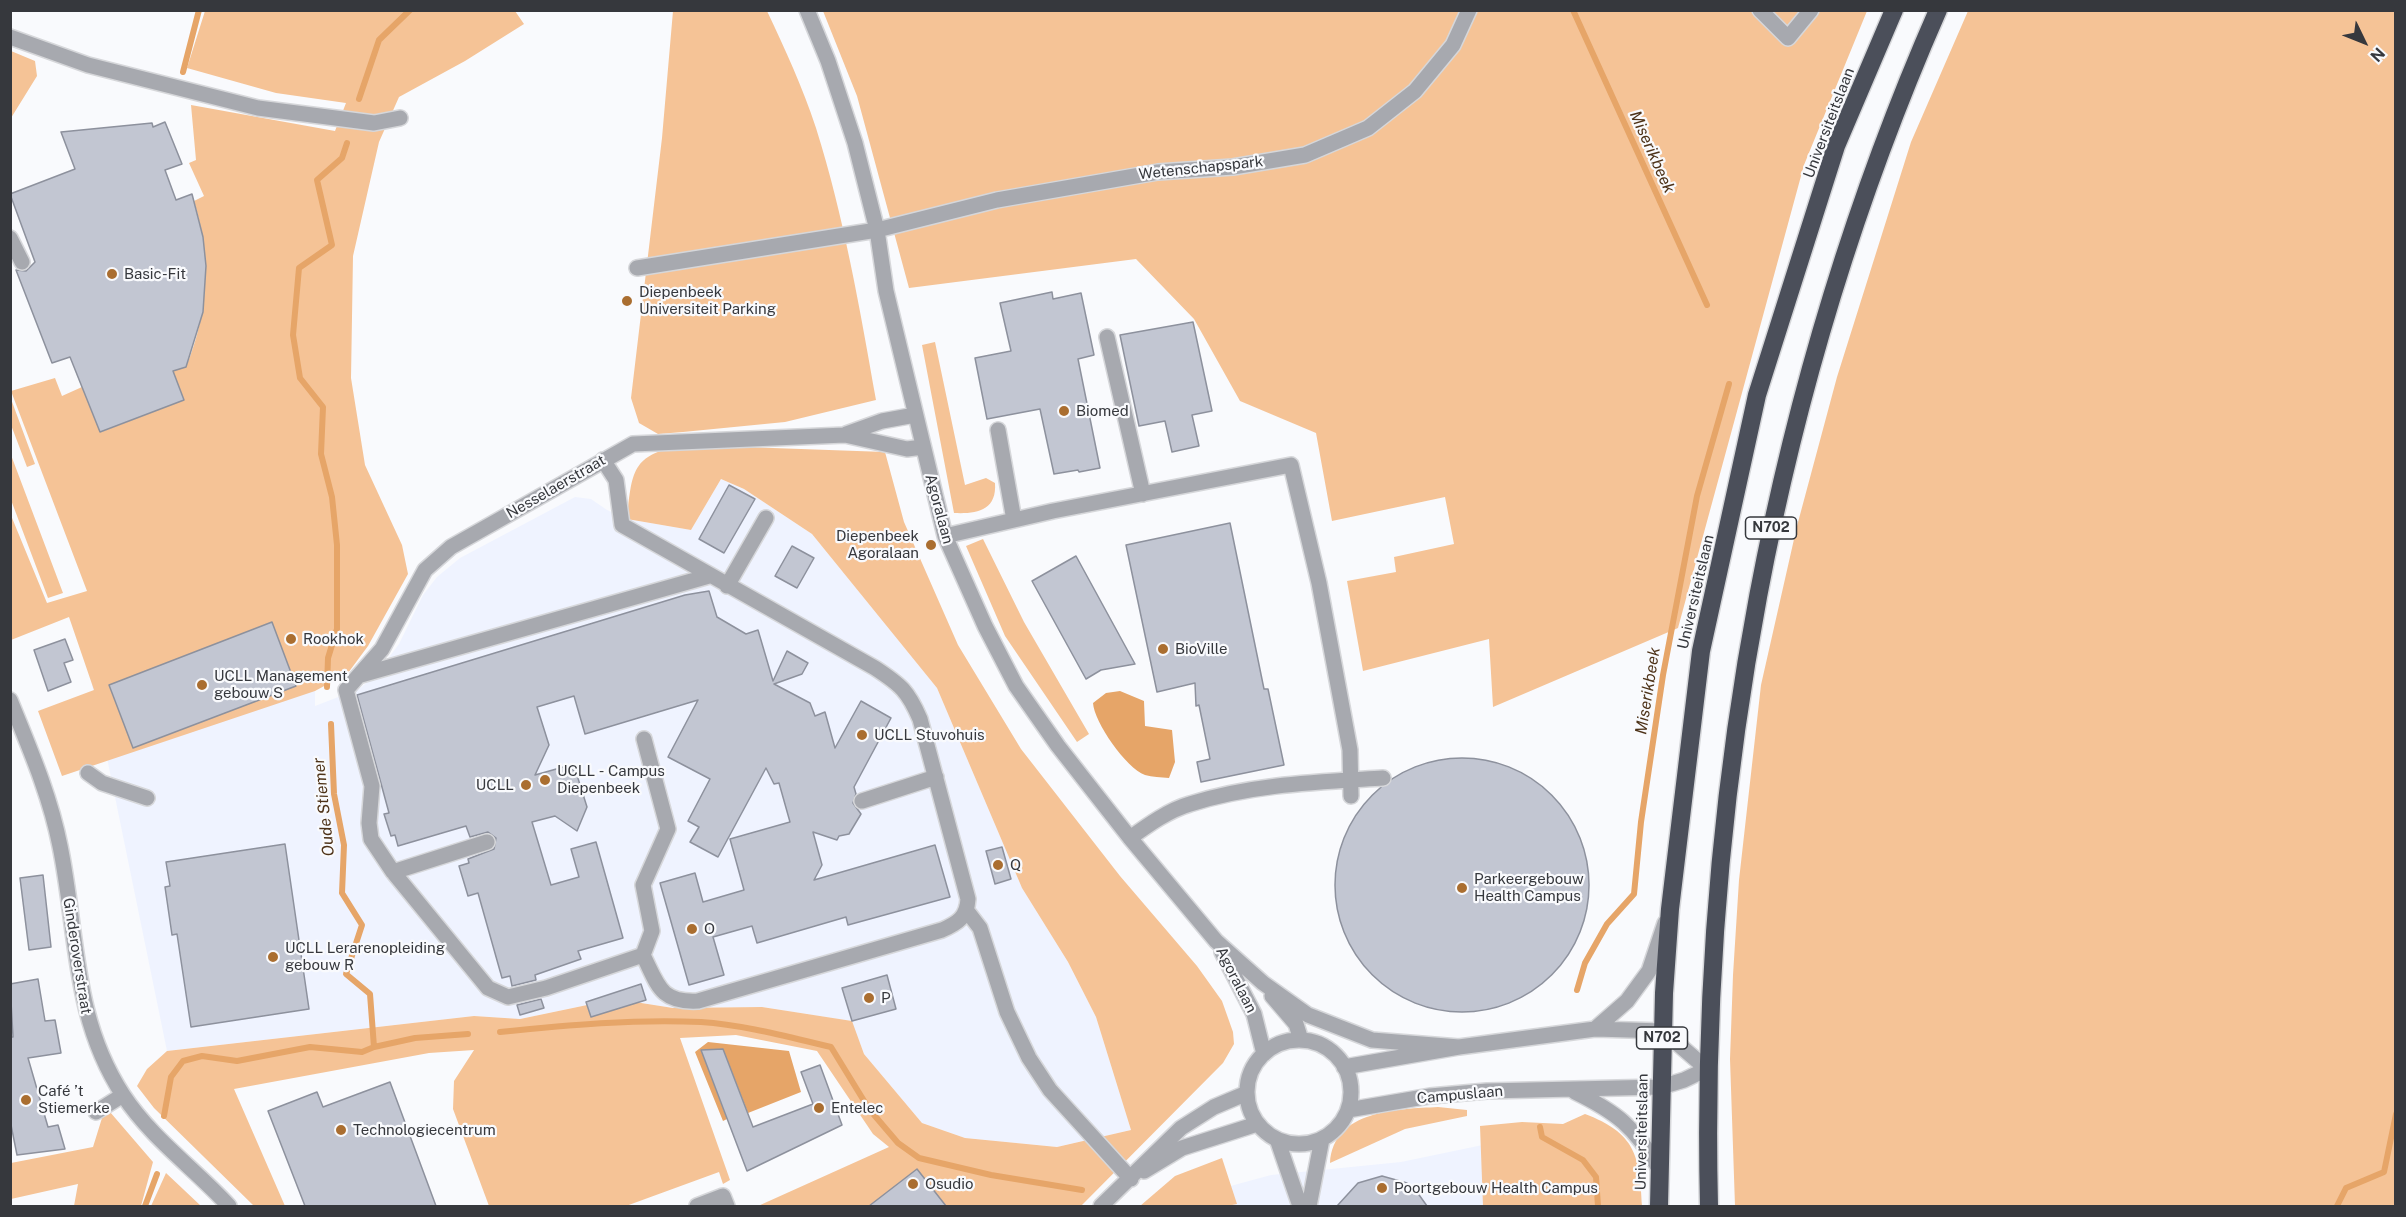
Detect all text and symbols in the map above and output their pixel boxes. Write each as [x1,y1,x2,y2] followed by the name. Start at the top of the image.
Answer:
[2334,12,2394,72] north arrow
[2366,44,2389,66] text: N
[1800,65,1858,181] street label: Universiteitslaan
[1625,108,1679,196] water label: Miserikbeek
[1138,153,1264,183] street label: Wetenschapspark
[124,265,186,283] place label: Basic-Fit
[105,267,119,281] marker: Basic-Fit
[639,283,776,318] place label: Diepenbeek Universiteit Parking
[620,294,634,308] marker: Diepenbeek Universiteit Parking
[1076,402,1129,420] place label: Biomed
[1057,404,1071,418] marker: Biomed
[503,451,609,523] street label: Nesselaerstraat
[921,472,957,546] street label: Agoralaan
[1746,517,1796,539] road number: N702
[836,527,919,562] place label: Diepenbeek Agoralaan
[1674,533,1718,651] street label: Universiteitslaan
[924,538,938,552] marker: Diepenbeek Agoralaan
[303,630,364,648] place label: Rookhok
[284,632,298,646] marker: Rookhok
[1175,640,1227,658] place label: BioVille
[1156,642,1170,656] marker: BioVille
[1632,646,1664,736] water label: Miserikbeek
[214,667,347,702] place label: UCLL Management gebouw S
[195,678,209,692] marker: UCLL Management gebouw S
[874,726,985,744] place label: UCLL Stuvohuis
[855,728,869,742] marker: UCLL Stuvohuis
[309,757,339,857] water label: Oude Stiemer
[557,762,665,797] place label: UCLL - Campus Diepenbeek
[538,773,552,787] marker: UCLL - Campus Diepenbeek
[476,776,514,794] place label: UCLL
[519,778,533,792] marker: UCLL
[1010,856,1021,874] place label: Q
[991,858,1005,872] marker: Q
[1474,870,1584,905] place label: Parkeergebouw Health Campus
[1455,881,1469,895] marker: Parkeergebouw Health Campus
[59,897,95,1015] street label: Ginderoverstraat
[704,920,715,938] place label: O
[685,922,699,936] marker: O
[285,939,445,974] place label: UCLL Lerarenopleiding gebouw R
[1212,944,1260,1016] street label: Agoralaan
[266,950,280,964] marker: UCLL Lerarenopleiding gebouw R
[881,989,891,1007] place label: P
[862,991,876,1005] marker: P
[1636,1027,1688,1049] road number: N702
[1632,1073,1652,1191] street label: Universiteitslaan
[38,1082,110,1117] place label: Café ’t Stiemerke
[1416,1082,1504,1108] street label: Campuslaan
[19,1093,33,1107] marker: Café ’t Stiemerke
[831,1099,883,1117] place label: Entelec
[812,1101,826,1115] marker: Entelec
[353,1121,496,1139] place label: Technologiecentrum
[334,1123,348,1137] marker: Technologiecentrum
[925,1175,973,1193] place label: Osudio
[906,1177,920,1191] marker: Osudio
[1394,1179,1598,1197] place label: Poortgebouw Health Campus
[1375,1181,1389,1195] marker: Poortgebouw Health Campus

